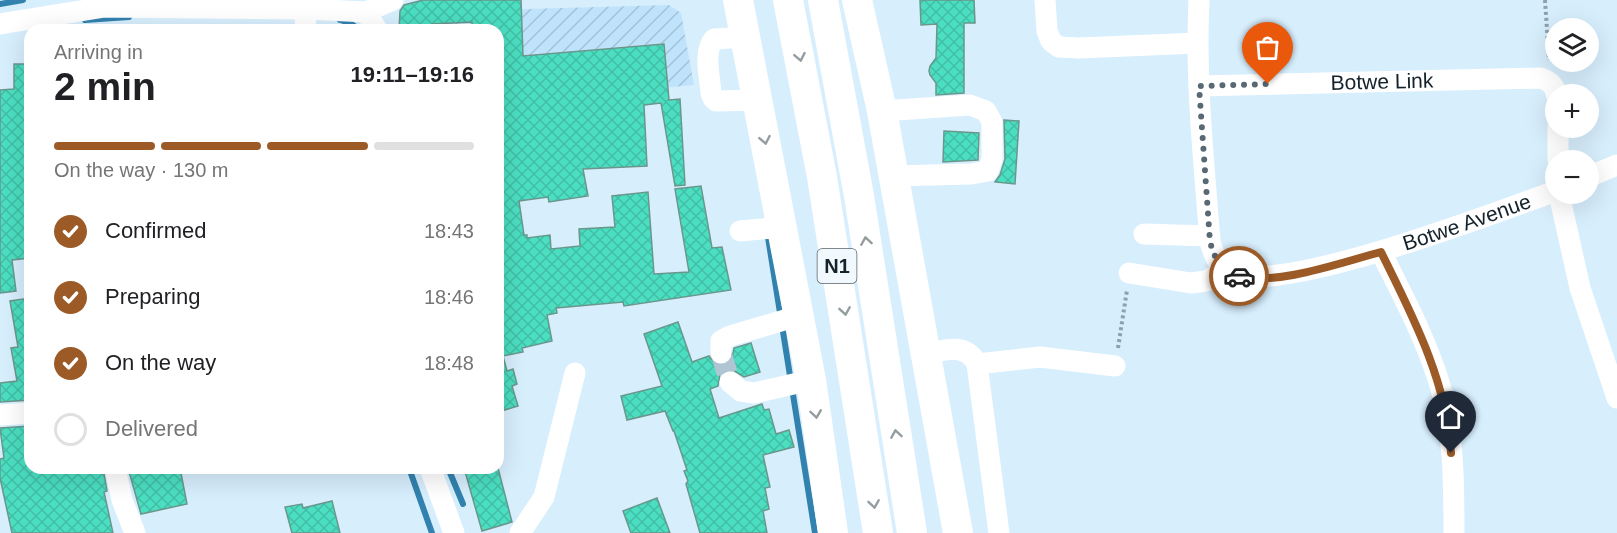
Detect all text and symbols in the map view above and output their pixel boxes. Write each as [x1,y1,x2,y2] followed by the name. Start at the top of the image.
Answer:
[1545,18,1599,204] map controls
[1545,18,1599,72] button: layers
[1242,22,1293,84] pin
[1251,31,1284,64] icon: bag
[54,41,143,63] text: Arriving in
[793,52,806,62] one-way arrow
[350,62,474,87] text: 19:11–19:16
[54,65,156,108] text: 2 min
[1330,69,1434,94] street label: Botwe Link
[1545,84,1599,138] button: +
[758,134,771,144] one-way arrow
[1545,150,1599,204] button: −
[54,159,229,181] text: On the way · 130 m
[1400,189,1534,255] street label: Botwe Avenue
[54,215,87,248] icon: check
[105,218,206,243] text: Confirmed
[424,220,474,242] text: 18:43
[860,237,872,246] one-way arrow
[1209,246,1269,306] courier
[818,249,856,283] road number: N1
[1223,260,1256,293] icon: car
[54,281,87,314] icon: check
[105,284,200,309] text: Preparing
[424,286,474,308] text: 18:46
[838,307,850,316] one-way arrow
[54,347,87,380] icon: check
[105,350,216,375] text: On the way
[424,352,474,374] text: 18:48
[1425,391,1476,453] pin
[1434,400,1467,433] icon: home
[809,410,821,419] one-way arrow
[105,416,198,441] text: Delivered
[891,429,903,438] one-way arrow
[867,499,880,509] one-way arrow

